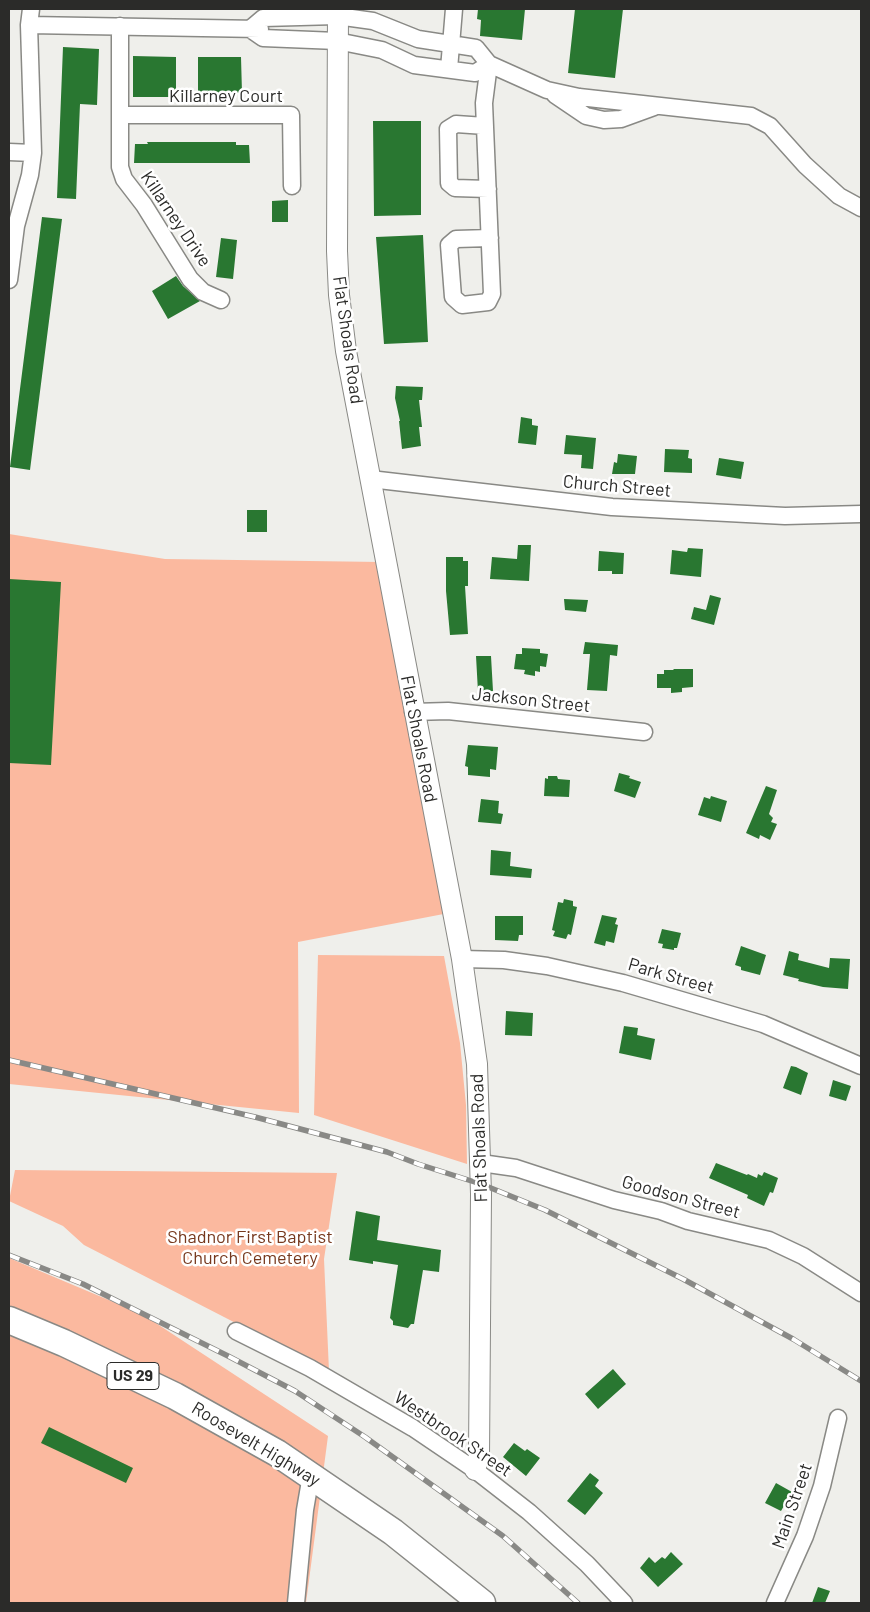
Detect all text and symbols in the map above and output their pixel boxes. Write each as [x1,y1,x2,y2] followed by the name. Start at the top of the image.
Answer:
[169,85,283,107] street label: Killarney Court
[136,167,216,271] street label: Killarney Drive
[328,275,368,405] street label: Flat Shoals Road
[562,471,672,501] street label: Church Street
[396,674,442,804] street label: Flat Shoals Road
[471,683,591,717] street label: Jackson Street
[626,953,716,999] street label: Park Street
[466,1073,492,1203] street label: Flat Shoals Road
[620,1171,742,1223] street label: Goodson Street
[167,1226,333,1268] park label: Shadnor First Baptist Church Cemetery
[107,1362,159,1390] road number: US 29
[390,1387,516,1481] street label: Westbrook Street
[188,1397,324,1491] street label: Roosevelt Highway
[767,1460,817,1552] street label: Main Street

